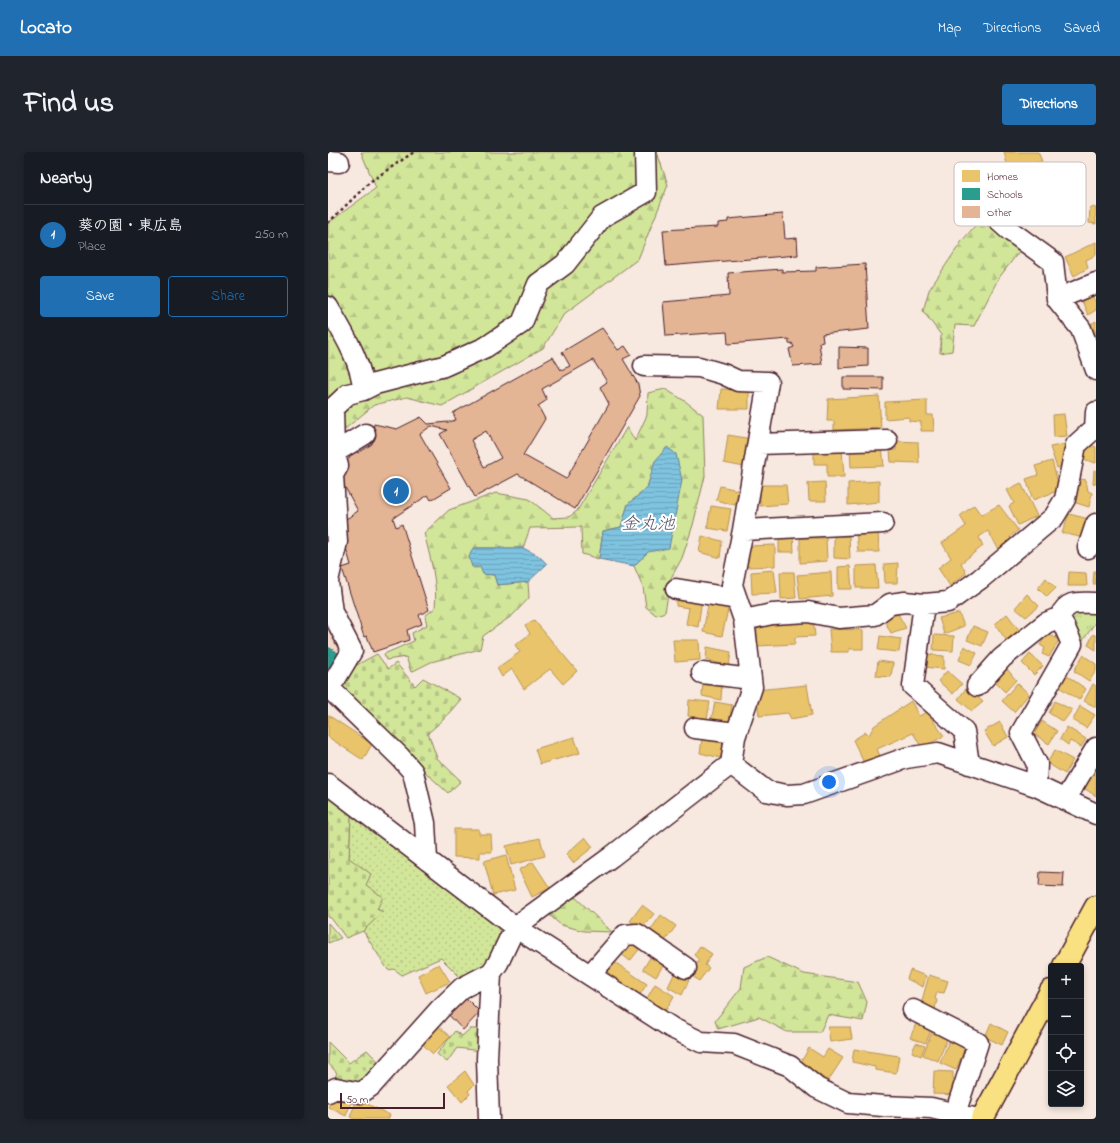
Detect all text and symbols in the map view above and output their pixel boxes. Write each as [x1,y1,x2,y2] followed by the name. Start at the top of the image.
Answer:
[20,15,72,42] text: Locato
[938,18,961,39] text: Map
[983,18,1041,39] text: Directions
[1063,18,1100,39] text: Saved
[24,84,114,125] text: Find us
[1002,84,1096,125] button: Directions
[954,162,1086,226] legend
[40,166,92,191] text: Nearby
[987,169,1019,185] text: Homes
[987,187,1023,203] text: Schools
[987,205,1012,221] text: Other
[78,215,183,237] text: 葵の園・東広島
[51,225,55,244] text: 1
[255,225,288,244] text: 250 m
[78,237,106,256] text: Place
[40,276,160,317] button: Save
[168,276,288,317] button: Share
[383,476,409,506] pin: 1
[621,512,676,538] water label: 金丸池
[819,772,839,792] your location
[1048,963,1084,1107] map controls
[1048,963,1084,999] button: +
[1048,999,1084,1035] button: −
[1048,1035,1084,1071] button: locate
[1048,1071,1084,1107] button: layers
[340,1091,445,1110] scale bar
[346,1092,368,1108] text: 50 m

